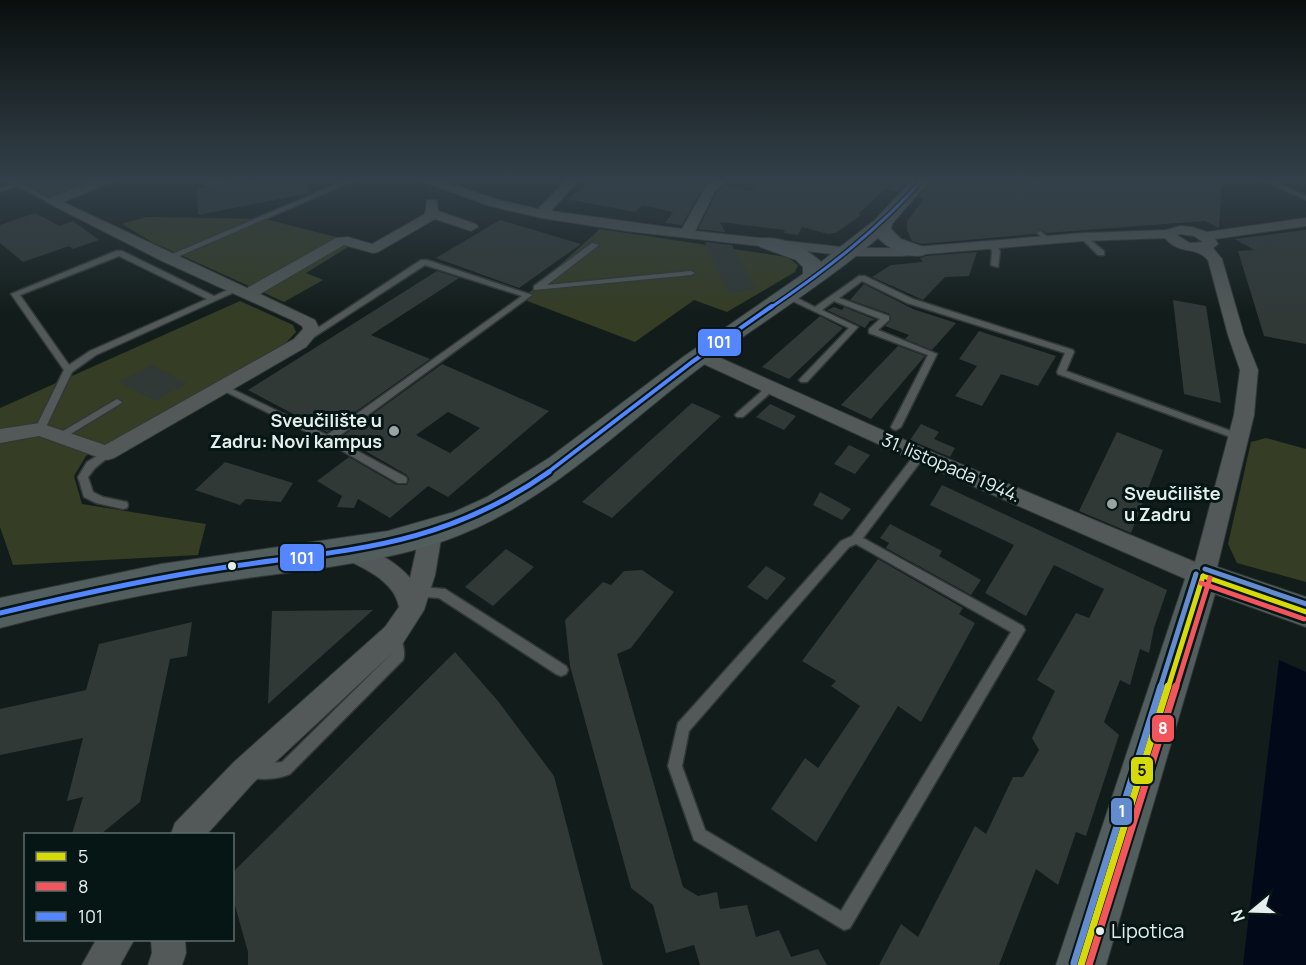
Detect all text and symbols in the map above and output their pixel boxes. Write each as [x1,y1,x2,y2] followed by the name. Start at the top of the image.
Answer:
[697,328,742,357] line badge: 101
[707,331,731,353] text: 101
[210,408,382,453] place label: Sveučilište u Zadru: Novi kampus
[387,424,401,438] marker: Sveučilište u Zadru: Novi kampus
[878,427,1024,507] street label: 31. listopada 1944.
[1124,481,1221,526] place label: Sveučilište u Zadru
[1105,497,1119,511] marker: Sveučilište u Zadru
[279,543,325,572] line badge: 101
[290,547,314,569] text: 101
[226,560,238,572] unlabelled marker
[1151,714,1175,743] line badge: 8
[1158,717,1168,739] text: 8
[1130,756,1154,785] line badge: 5
[1137,759,1147,781] text: 5
[1110,797,1133,826] line badge: 1
[1118,800,1126,822] text: 1
[24,833,234,941] legend
[78,844,88,868] text: 5
[78,874,88,898] text: 8
[1222,881,1282,941] north arrow
[78,904,103,928] text: 101
[1226,907,1250,925] text: N
[1111,917,1184,944] place label: Lipotica
[1094,925,1106,937] marker: Lipotica

